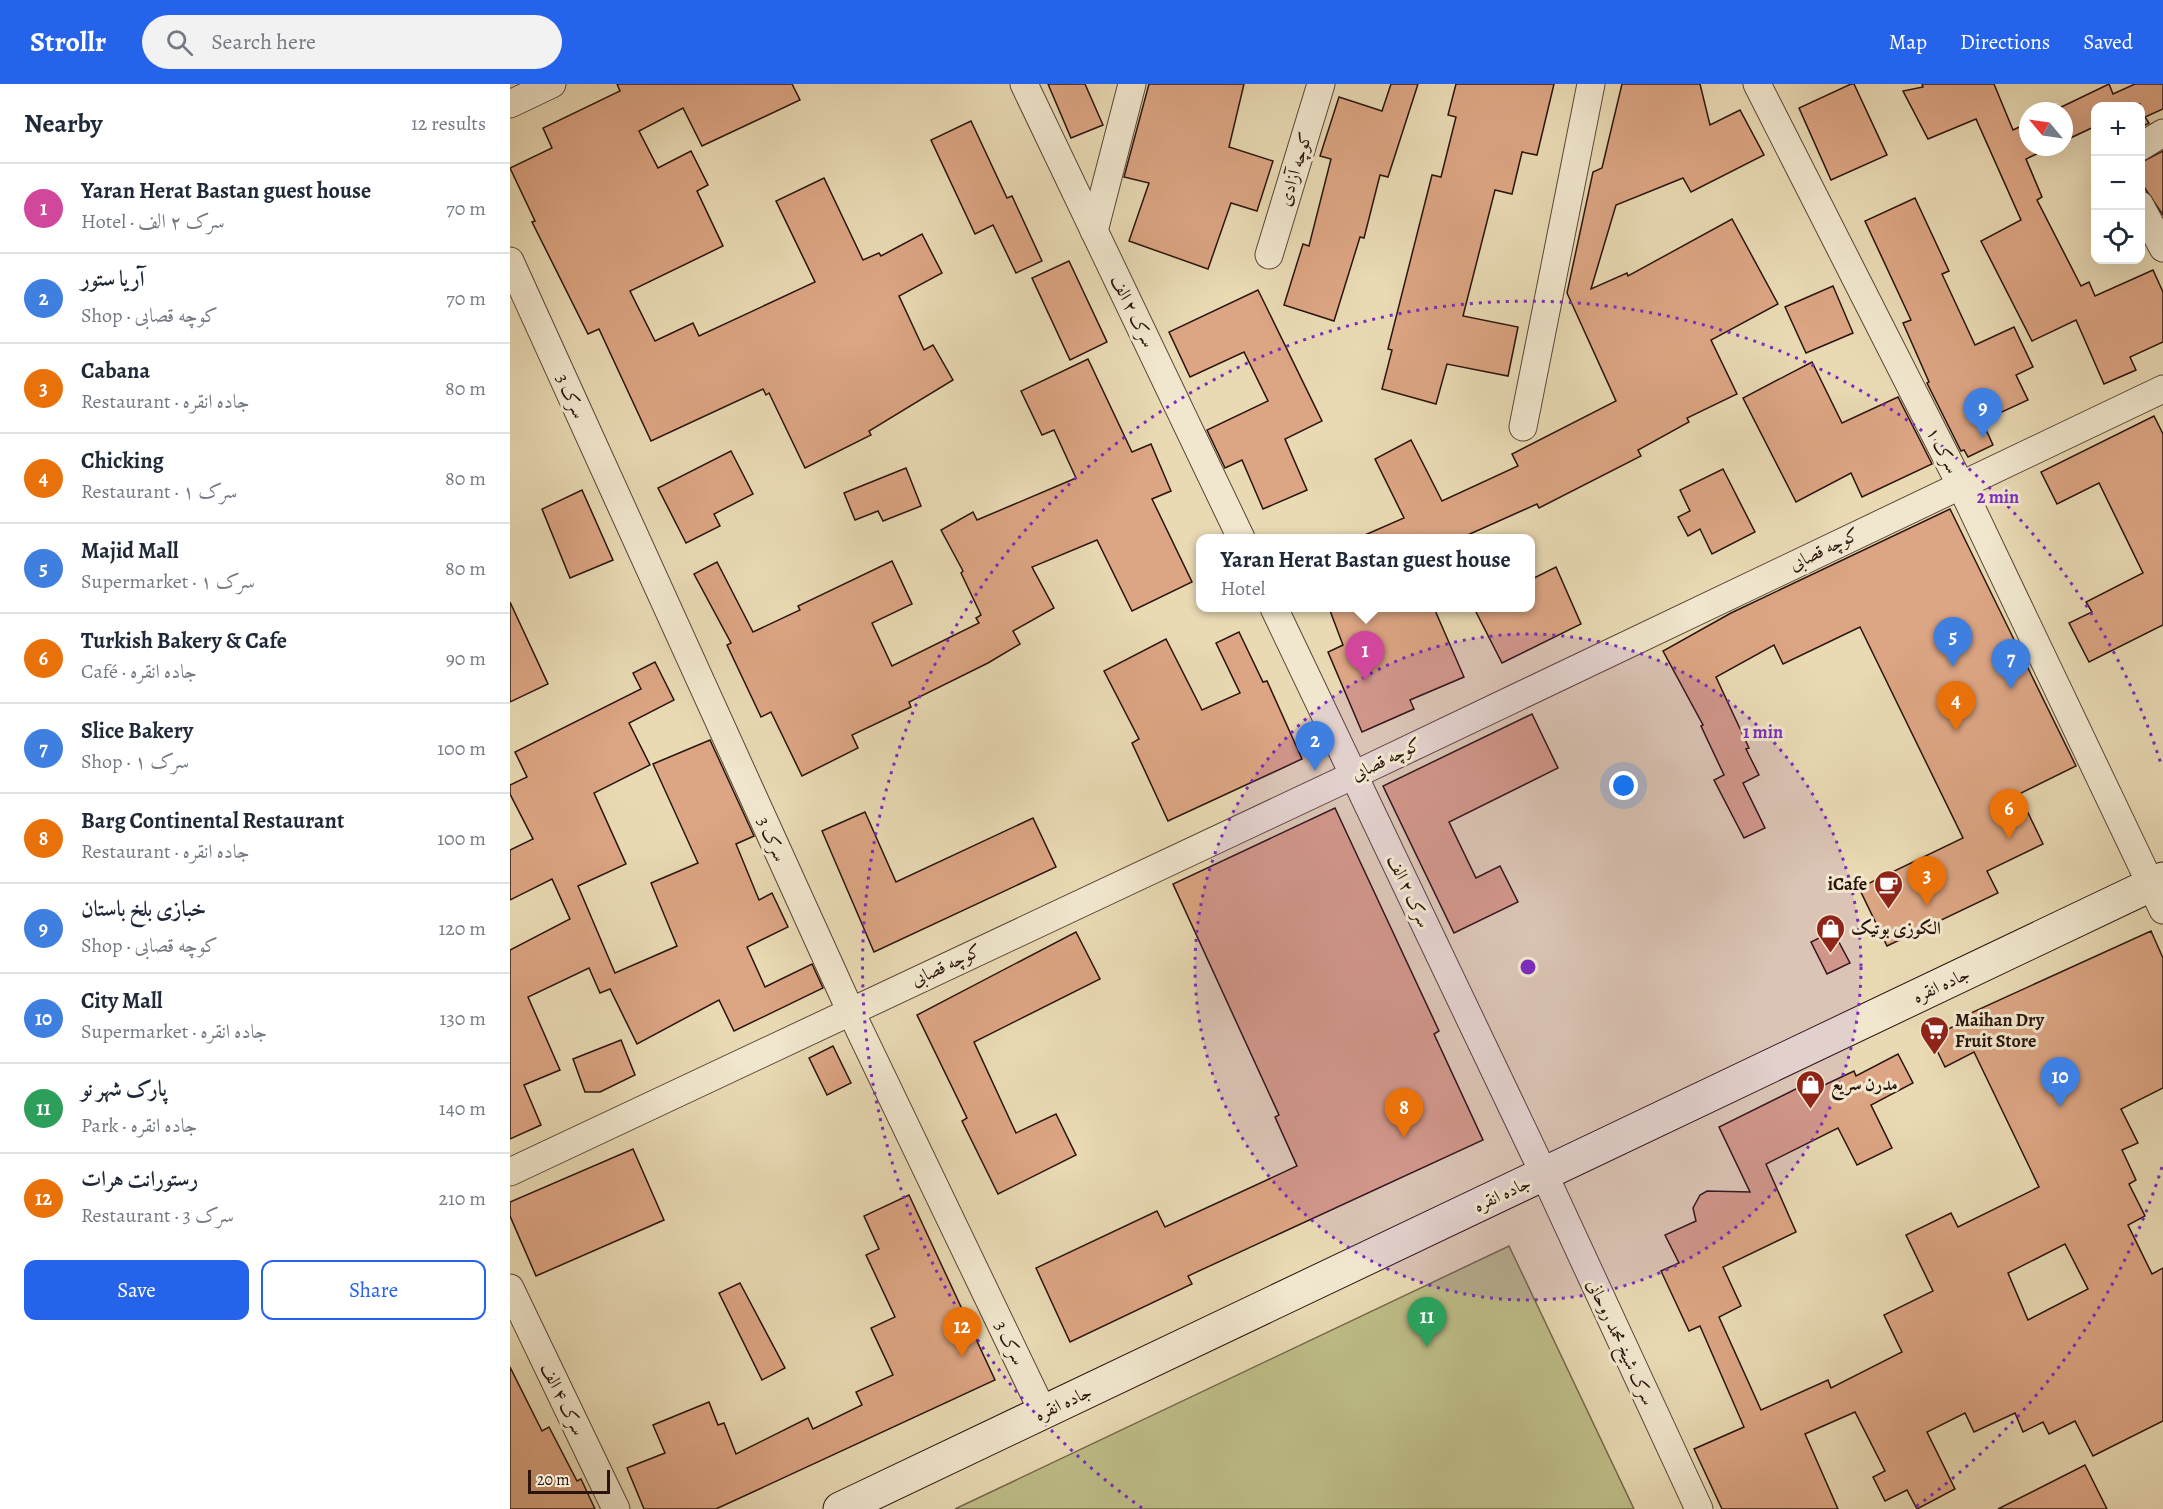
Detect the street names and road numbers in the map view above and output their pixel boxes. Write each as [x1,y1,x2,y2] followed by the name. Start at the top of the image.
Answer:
[1272,129,1319,209] street label: کوچه آزادی
[1105,271,1161,351] street label: سرک ۲ الف
[551,370,591,422] street label: سرک 3
[1921,423,1965,477] street label: سرک ۱
[1785,522,1863,577] street label: کوچه قصابی
[1347,732,1425,787] street label: کوچه قصابی
[752,813,792,865] street label: سرک 3
[1382,851,1436,931] street label: سرک ۲ الف
[907,938,985,993] street label: کوچه قصابی
[1909,961,1973,1009] street label: جاده انقره
[1470,1170,1534,1218] street label: جاده انقره
[1578,1275,1661,1410] street label: سرک شیخ محمد روحانی
[989,1317,1031,1369] street label: سرک 3
[535,1359,591,1439] street label: سرک ۴ الف
[1031,1379,1095,1427] street label: جاده انقره

